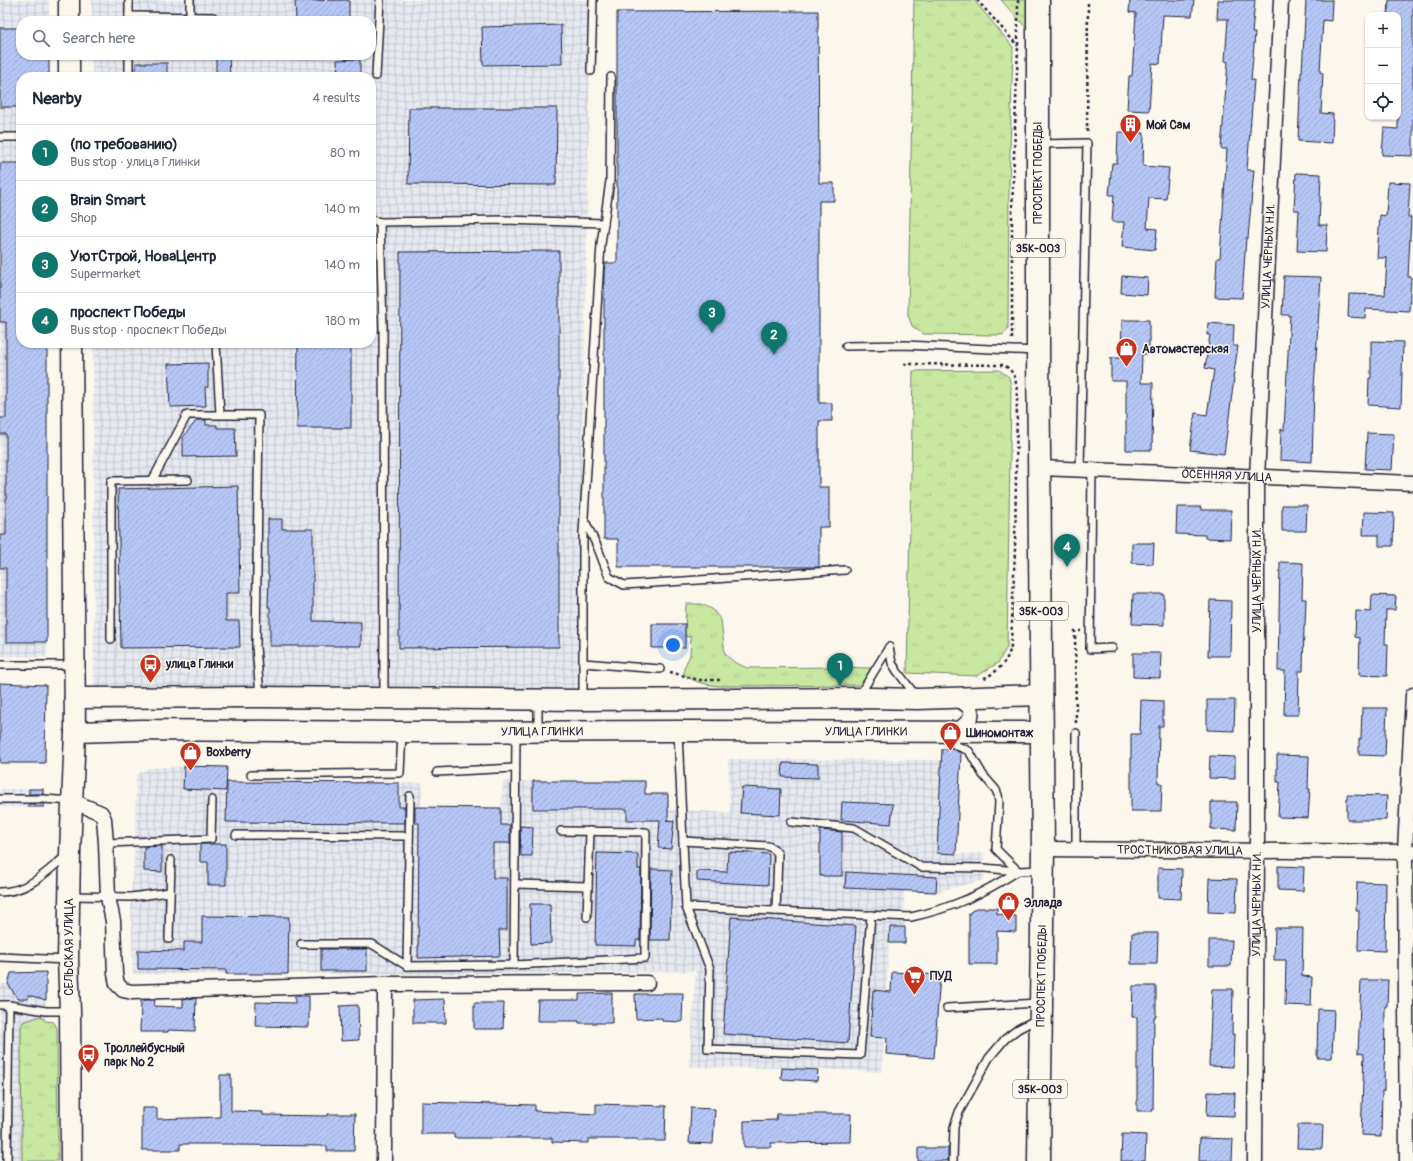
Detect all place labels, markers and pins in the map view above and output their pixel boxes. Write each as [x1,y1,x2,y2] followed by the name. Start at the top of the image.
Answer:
[1118,112,1144,145] building icon: Мой Сам
[1146,118,1190,133] place label: Мой Сам
[699,300,725,333] pin: 3
[761,322,787,355] pin: 2
[1113,336,1139,369] shop icon: Автомастерская
[1142,342,1229,357] place label: Автомастерская
[1054,534,1080,567] pin: 4
[138,651,164,684] bus stop icon: улица Глинки
[827,653,853,686] pin: 1
[165,657,234,672] place label: улица Глинки
[937,720,963,753] shop icon: Шиномонтаж
[965,726,1034,741] place label: Шиномонтаж
[177,739,203,772] shop icon: Boxberry
[206,745,251,760] place label: Boxberry
[995,890,1021,923] shop icon: Эллада
[1024,896,1063,911] place label: Эллада
[901,963,927,996] supermarket icon: ПУД
[930,969,952,984] place label: ПУД
[103,1041,185,1070] place label: Троллейбусный парк № 2
[76,1042,102,1075] bus stop icon: Троллейбусный парк № 2

